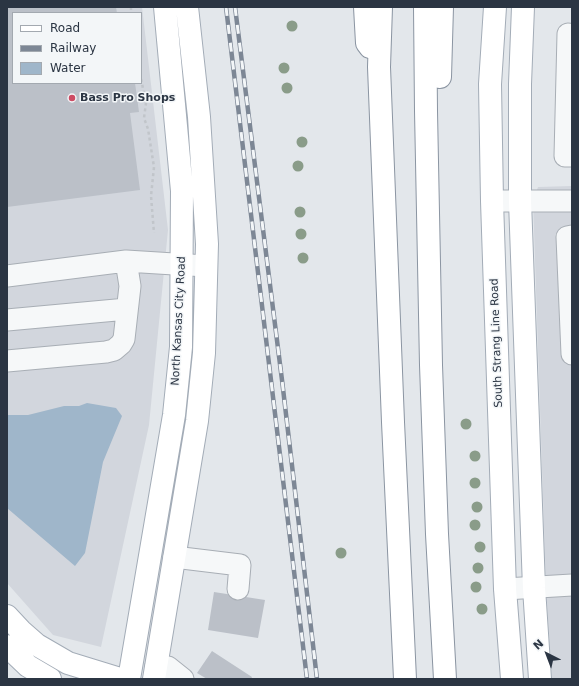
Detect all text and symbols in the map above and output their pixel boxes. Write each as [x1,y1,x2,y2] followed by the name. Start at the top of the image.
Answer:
[12,12,142,84] legend
[50,21,80,35] text: Road
[50,41,96,55] text: Railway
[50,61,85,75] text: Water
[80,91,175,105] place label: Bass Pro Shops
[67,93,77,103] marker: Bass Pro Shops
[169,256,189,386] street label: North Kansas City Road
[488,278,506,408] street label: South Strang Line Road
[527,634,567,674] north arrow
[531,637,546,653] text: N

